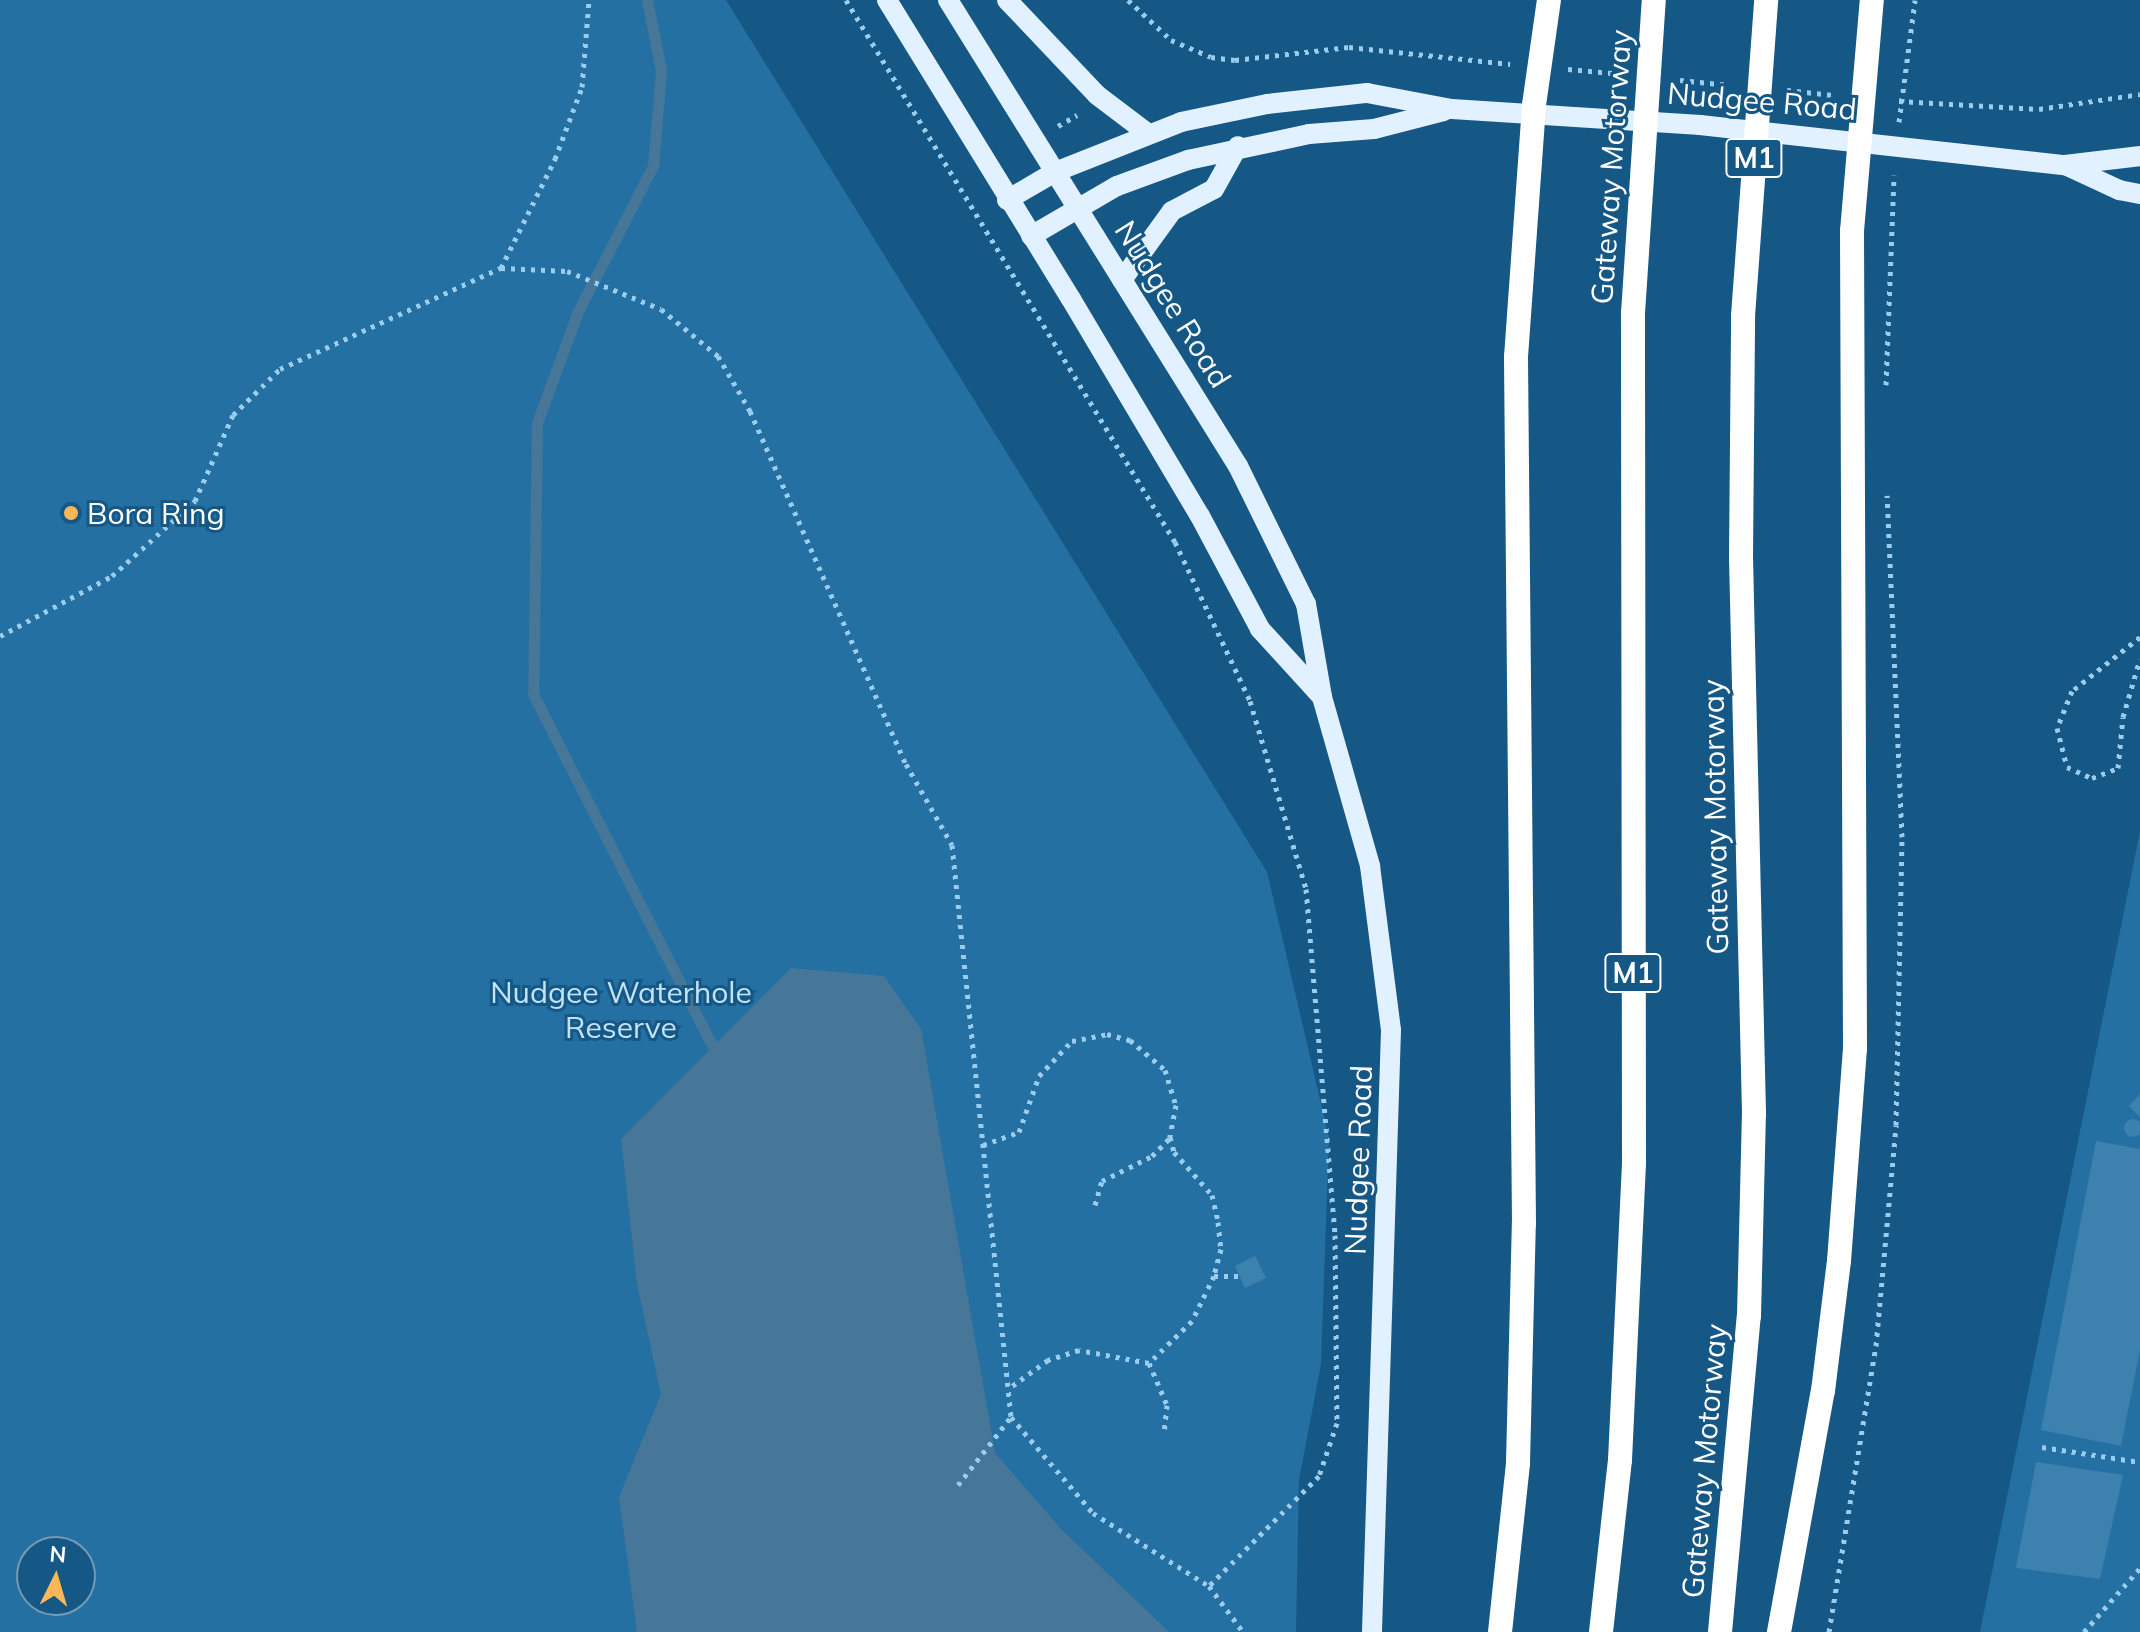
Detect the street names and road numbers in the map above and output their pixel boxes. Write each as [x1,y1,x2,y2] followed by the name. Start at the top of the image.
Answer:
[1583,28,1639,306] street label: Gateway Motorway
[1666,75,1858,127] street label: Nudgee Road
[1724,134,1784,182] road number: M1
[1107,214,1239,394] street label: Nudgee Road
[1695,679,1735,955] street label: Gateway Motorway
[1603,949,1663,997] road number: M1
[1337,1065,1379,1255] street label: Nudgee Road
[1674,1322,1734,1600] street label: Gateway Motorway

